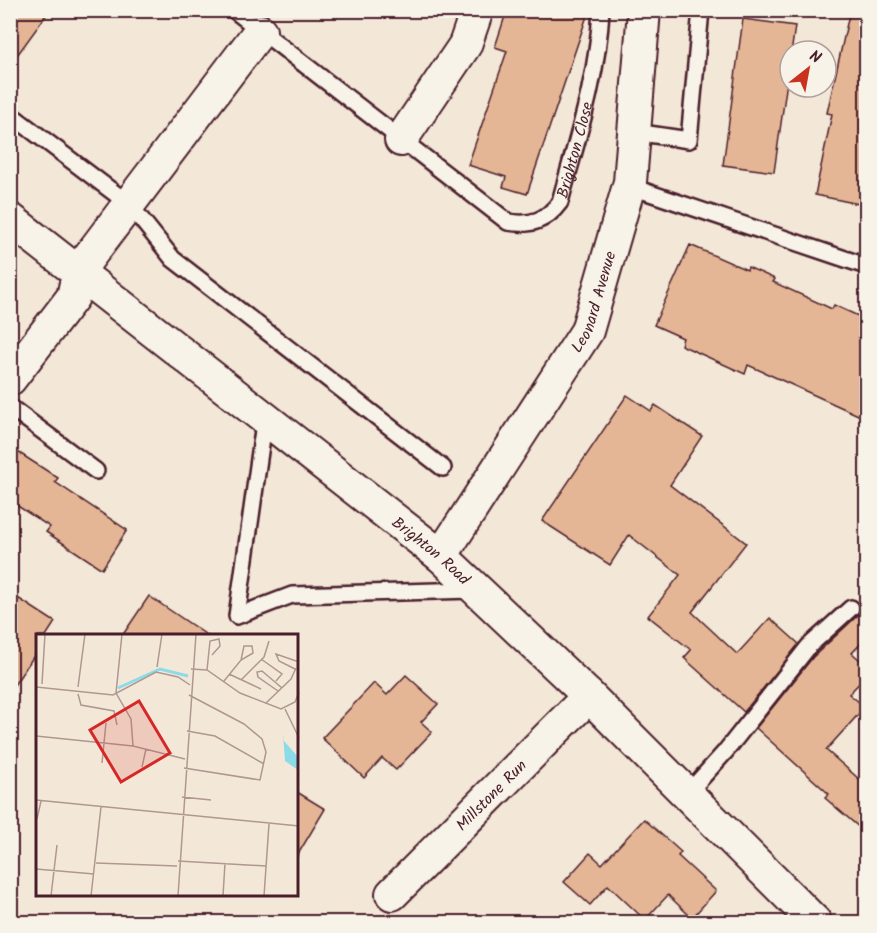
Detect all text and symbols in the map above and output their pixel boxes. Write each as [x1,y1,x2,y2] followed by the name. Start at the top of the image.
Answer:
[778,39,838,99] north arrow
[804,44,826,71] text: N
[551,100,601,201] street label: Brighton Close
[565,248,623,358] street label: Leonard Avenue
[386,511,476,592] street label: Brighton Road
[36,634,298,897] inset map
[450,754,533,837] street label: Millstone Run

